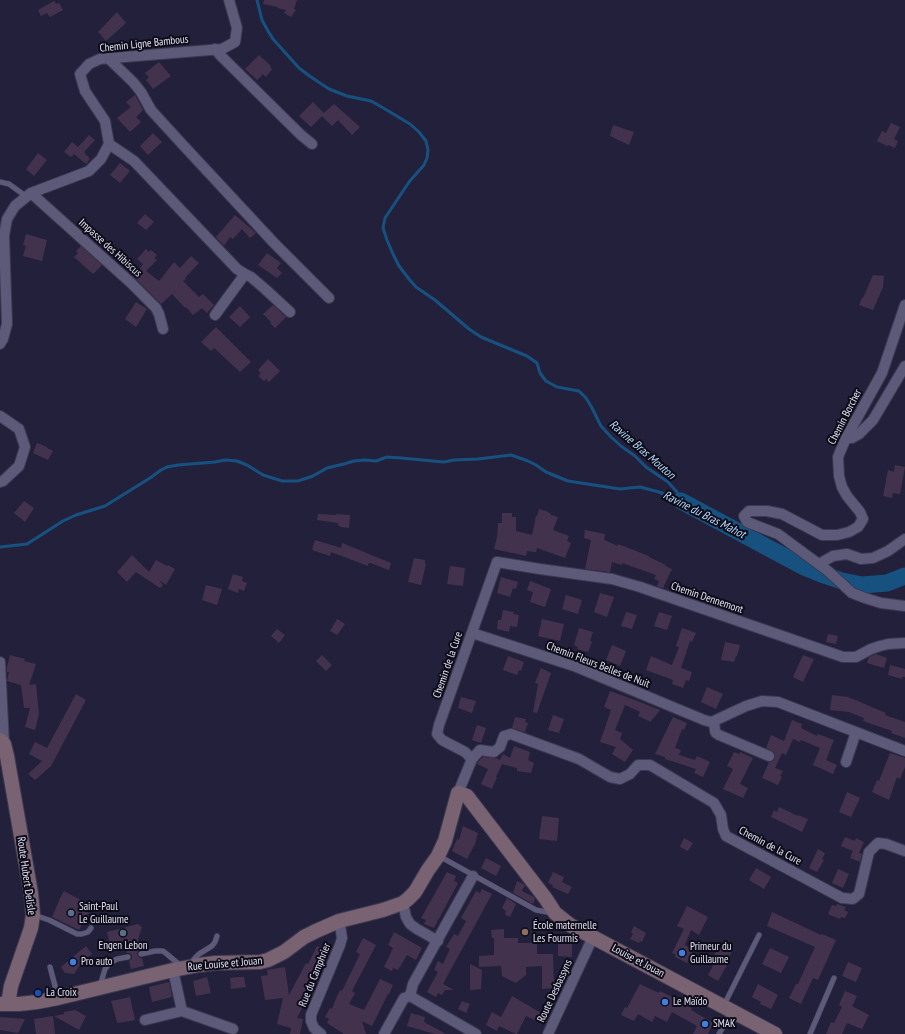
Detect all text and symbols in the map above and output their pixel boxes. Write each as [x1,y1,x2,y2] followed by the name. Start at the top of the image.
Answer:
[99,33,189,55] street label: Chemin Ligne Bambous
[76,216,144,280] street label: Impasse des Hibiscus
[825,387,865,447] street label: Chemin Borcher
[606,417,678,483] water label: Ravine Bras Mouton
[661,488,747,542] water label: Ravine du Bras Mahot
[669,579,745,617] street label: Chemin Dennemont
[430,630,466,700] street label: Chemin de la Cure
[544,639,652,691] street label: Chemin Fleurs Belles de Nuit
[736,824,804,868] street label: Chemin de la Cure
[14,836,38,916] street label: Route Hubert Delisle
[79,900,129,926] place label: Saint-Paul Le Guillaume
[66,908,76,918] marker: Saint-Paul Le Guillaume
[533,919,597,945] place label: École maternelle Les Fourmis
[520,927,530,937] marker: École maternelle Les Fourmis
[118,928,128,938] marker: Engen Lebon
[99,939,147,953] place label: Engen Lebon
[690,940,731,966] place label: Primeur du Guillaume
[296,941,334,1009] street label: Rue du Camphrier
[609,942,667,980] street label: Louise et Jouan
[677,948,687,958] marker: Primeur du Guillaume
[187,954,263,974] street label: Rue Louise et Jouan
[81,955,113,969] place label: Pro auto
[68,957,78,967] marker: Pro auto
[535,958,575,1024] street label: Route Desbassyns
[46,986,77,1000] place label: La Croix
[33,988,43,998] marker: La Croix
[673,995,707,1009] place label: Le Maïdo
[660,997,670,1007] marker: Le Maïdo
[713,1017,735,1031] place label: SMAK
[700,1019,710,1029] marker: SMAK

